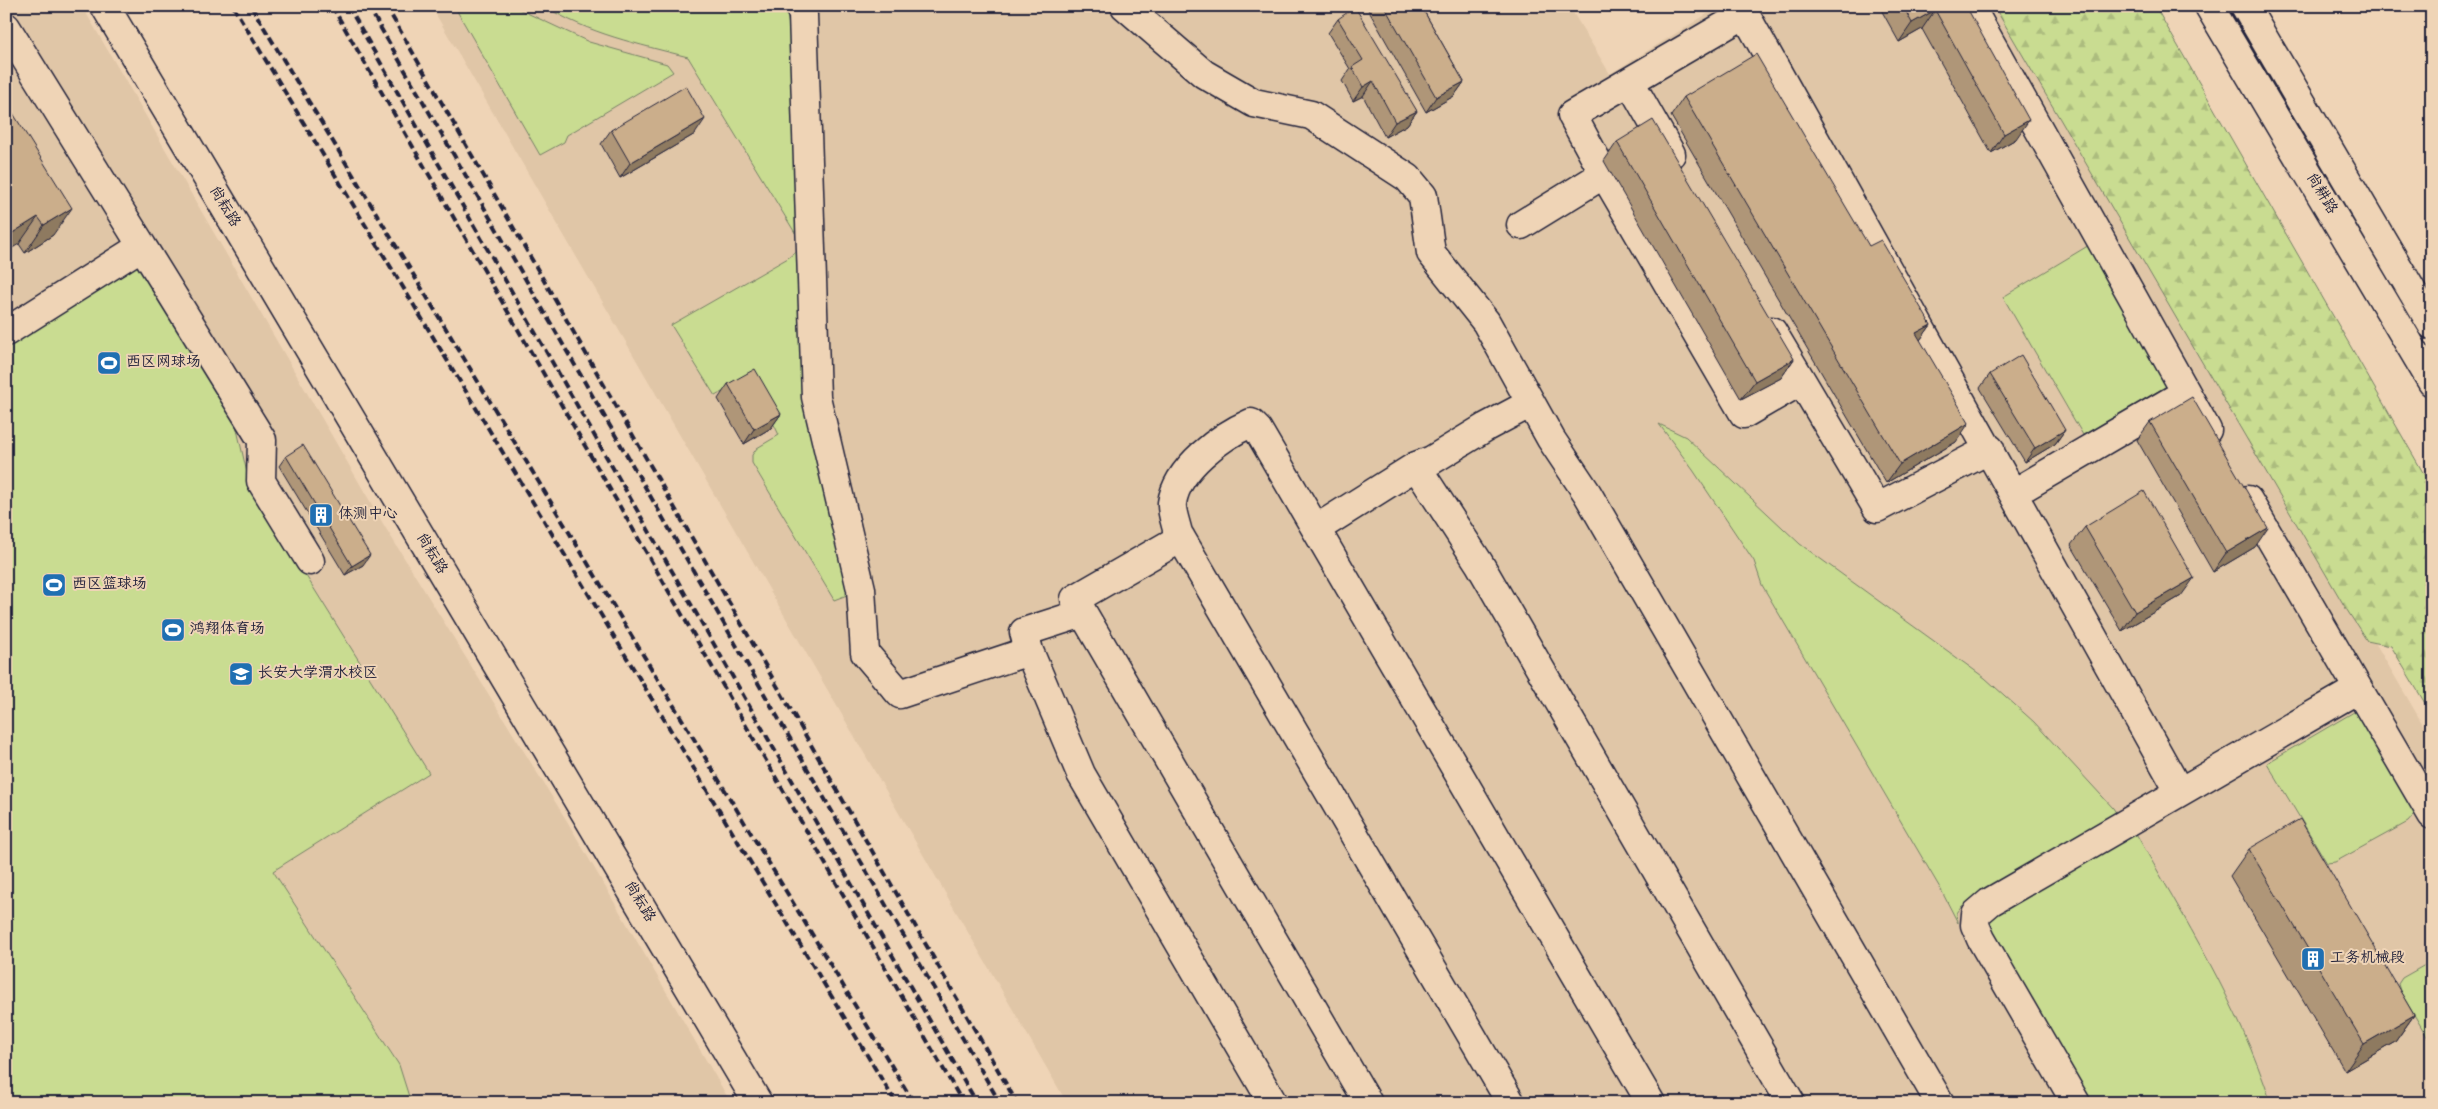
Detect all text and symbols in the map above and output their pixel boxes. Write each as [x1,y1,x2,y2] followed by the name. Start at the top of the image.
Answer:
[2302,170,2340,218] street label: 尚耕路
[205,183,243,231] street label: 尚耘路
[96,350,122,376] sports icon: 西区网球场
[126,354,201,372] place label: 西区网球场
[308,502,334,528] building icon: 体测中心
[338,506,398,524] place label: 体测中心
[412,530,450,578] street label: 尚耘路
[41,572,67,598] sports icon: 西区篮球场
[72,576,147,594] place label: 西区篮球场
[160,617,186,643] sports icon: 鸿翔体育场
[190,621,265,639] place label: 鸿翔体育场
[228,661,254,687] school or university icon: 长安大学渭水校区
[258,664,378,683] place label: 长安大学渭水校区
[620,878,658,926] street label: 尚耘路
[2300,946,2326,972] building icon: 工务机械段
[2330,950,2405,968] place label: 工务机械段

